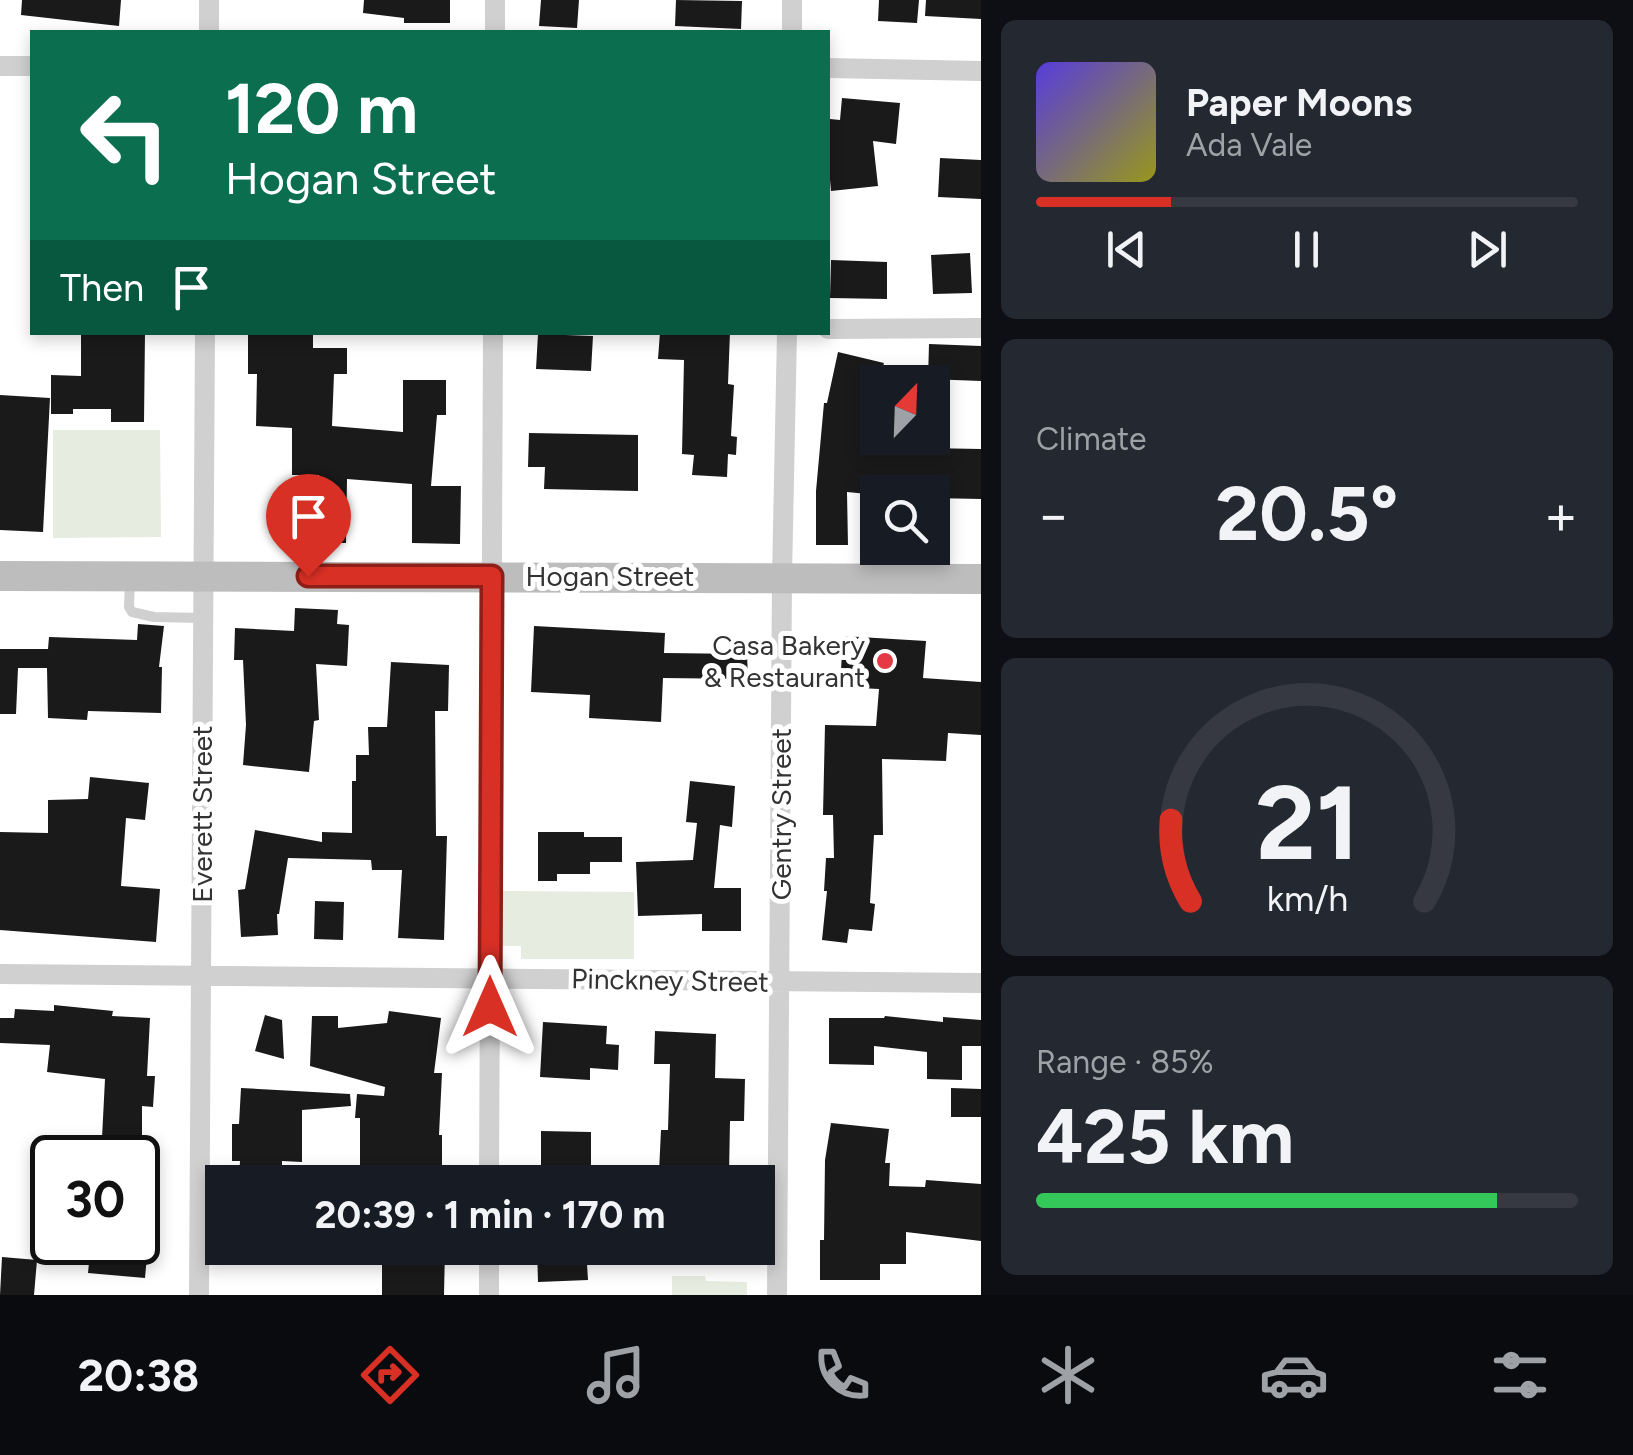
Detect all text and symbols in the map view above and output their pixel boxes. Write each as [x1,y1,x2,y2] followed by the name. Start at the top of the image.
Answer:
[225,66,418,151] text: 120 m
[60,70,190,200] icon: left
[1186,80,1412,126] text: Paper Moons
[1186,126,1312,164] text: Ada Vale
[225,151,497,205] text: Hogan Street
[1099,222,1154,277] icon: previous
[1279,222,1334,277] icon: pause
[1460,222,1515,277] icon: next
[164,260,219,315] icon: arrive
[60,265,144,311] text: Then
[860,365,950,455] north arrow
[860,365,950,565] map controls
[1036,420,1147,458] text: Climate
[1216,469,1398,559] text: 20.5°
[266,474,351,577] pin
[860,475,950,565] button: search
[1036,482,1070,548] text: −
[1544,482,1578,548] text: +
[281,489,336,544] icon: arrive
[526,559,694,593] street label: Hogan Street
[704,628,865,694] place label: Casa Bakery & Restaurant
[874,650,896,672] marker: Casa Bakery & Restaurant
[185,725,219,903] street label: Everett Street
[764,728,798,900] street label: Gentry Street
[1255,760,1359,885] text: 21
[1266,877,1348,920] text: km/h
[438,955,542,1059] position arrow
[571,961,769,999] street label: Pinckney Street
[1036,1043,1214,1081] text: Range · 85%
[1036,1092,1294,1182] text: 425 km
[30,1135,160,1265] speed limit sign: 30
[315,1192,665,1238] text: 20:39 · 1 min · 170 m
[355,1340,425,1410] icon: directions
[581,1340,651,1410] icon: music
[807,1340,877,1410] icon: phone
[1033,1340,1103,1410] icon: climate
[1259,1340,1329,1410] icon: car
[1485,1340,1555,1410] icon: filters
[78,1348,199,1402] text: 20:38

